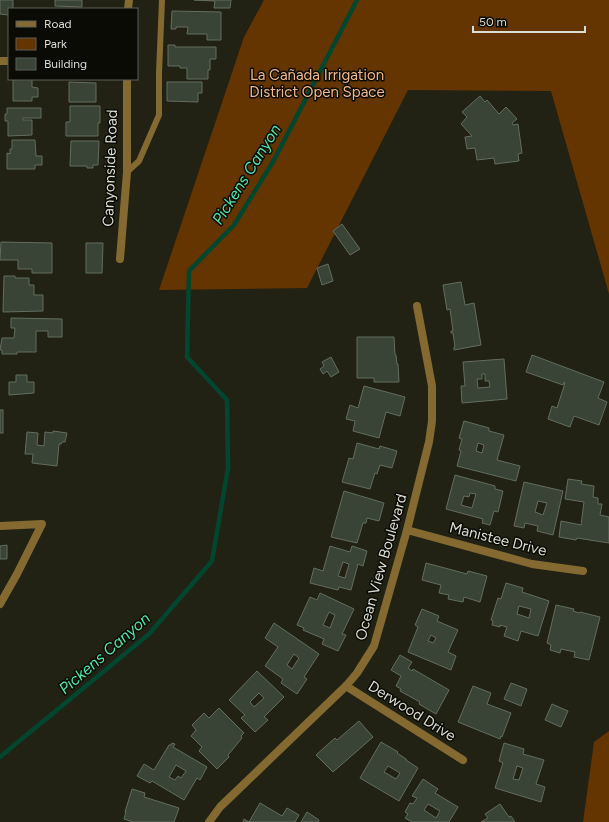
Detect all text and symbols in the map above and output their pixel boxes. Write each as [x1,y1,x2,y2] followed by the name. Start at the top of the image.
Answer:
[8,8,138,80] legend
[473,8,585,34] scale bar
[479,15,507,29] text: 50 m
[44,17,72,31] text: Road
[44,37,67,51] text: Park
[44,57,87,71] text: Building
[249,66,385,101] park label: La Cañada Irrigation District Open Space
[99,109,121,227] street label: Canyonside Road
[208,121,285,228] water label: Pickens Canyon
[351,492,411,642] street label: Ocean View Boulevard
[448,518,548,560] street label: Manistee Drive
[55,609,154,698] water label: Pickens Canyon
[365,677,459,745] street label: Derwood Drive

